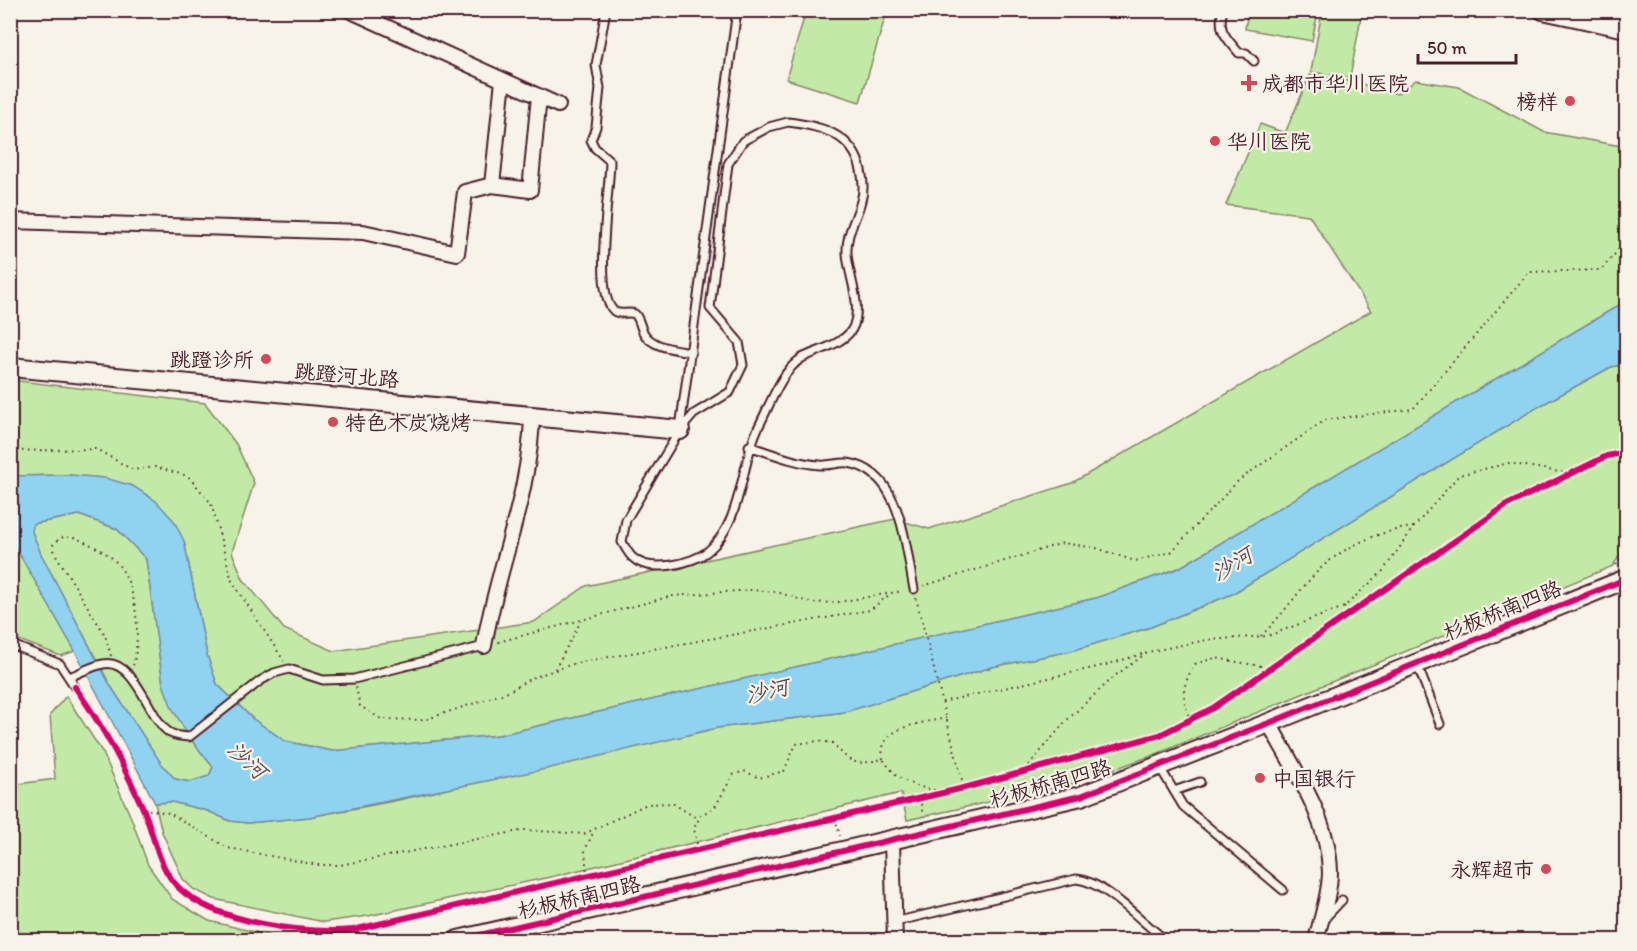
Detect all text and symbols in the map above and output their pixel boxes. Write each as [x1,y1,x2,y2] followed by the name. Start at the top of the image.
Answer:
[1418,27,1516,65] scale bar
[1427,37,1467,59] text: 50 m
[1262,71,1409,96] place label: 成都市华川医院
[1240,74,1258,92] marker: 成都市华川医院
[1516,89,1558,114] place label: 榜样
[1563,94,1577,108] marker: 榜样
[1227,129,1311,154] place label: 华川医院
[1208,134,1222,148] marker: 华川医院
[170,347,254,372] place label: 跳蹬诊所
[259,352,273,366] marker: 跳蹬诊所
[294,358,400,392] street label: 跳蹬河北路
[345,410,471,435] place label: 特色木炭烧烤
[326,415,340,429] marker: 特色木炭烧烤
[1206,540,1260,587] water label: 沙河
[1439,575,1565,645] street label: 杉板桥南四路
[743,673,794,709] water label: 沙河
[222,735,274,787] water label: 沙河
[986,754,1114,812] street label: 杉板桥南四路
[1272,766,1356,791] place label: 中国银行
[1253,771,1267,785] marker: 中国银行
[1450,857,1534,882] place label: 永辉超市
[1539,862,1553,876] marker: 永辉超市
[515,871,643,923] street label: 杉板桥南四路

